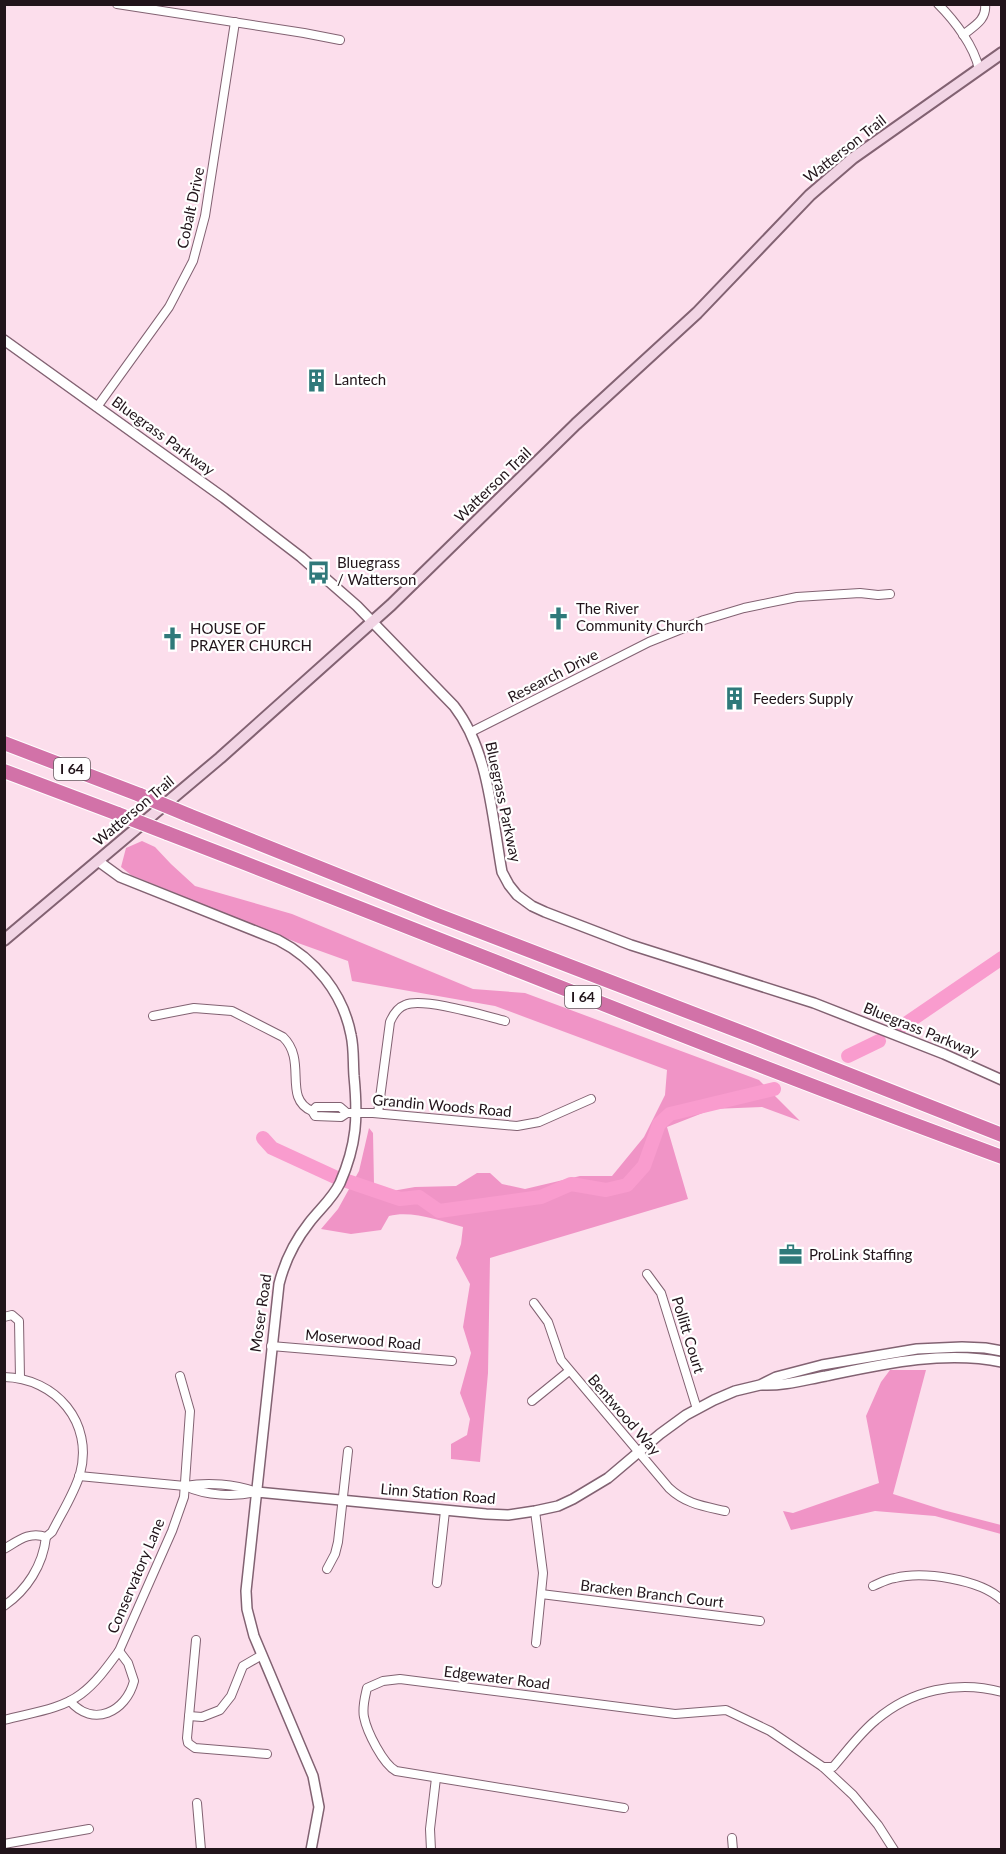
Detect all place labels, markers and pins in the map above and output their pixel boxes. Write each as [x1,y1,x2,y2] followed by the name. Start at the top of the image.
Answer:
[303,367,329,393] building icon: Lantech
[334,370,386,388] place label: Lantech
[337,553,416,588] place label: Bluegrass / Watterson
[306,559,332,585] bus stop icon: Bluegrass / Watterson
[576,599,703,634] place label: The River Community Church
[545,605,571,631] church icon: The River Community Church
[190,619,312,654] place label: HOUSE OF PRAYER CHURCH
[159,625,185,651] church icon: HOUSE OF PRAYER CHURCH
[722,686,748,712] building icon: Feeders Supply
[753,689,853,707] place label: Feeders Supply
[778,1242,804,1268] office icon: ProLink Staffing
[809,1245,913,1263] place label: ProLink Staffing

